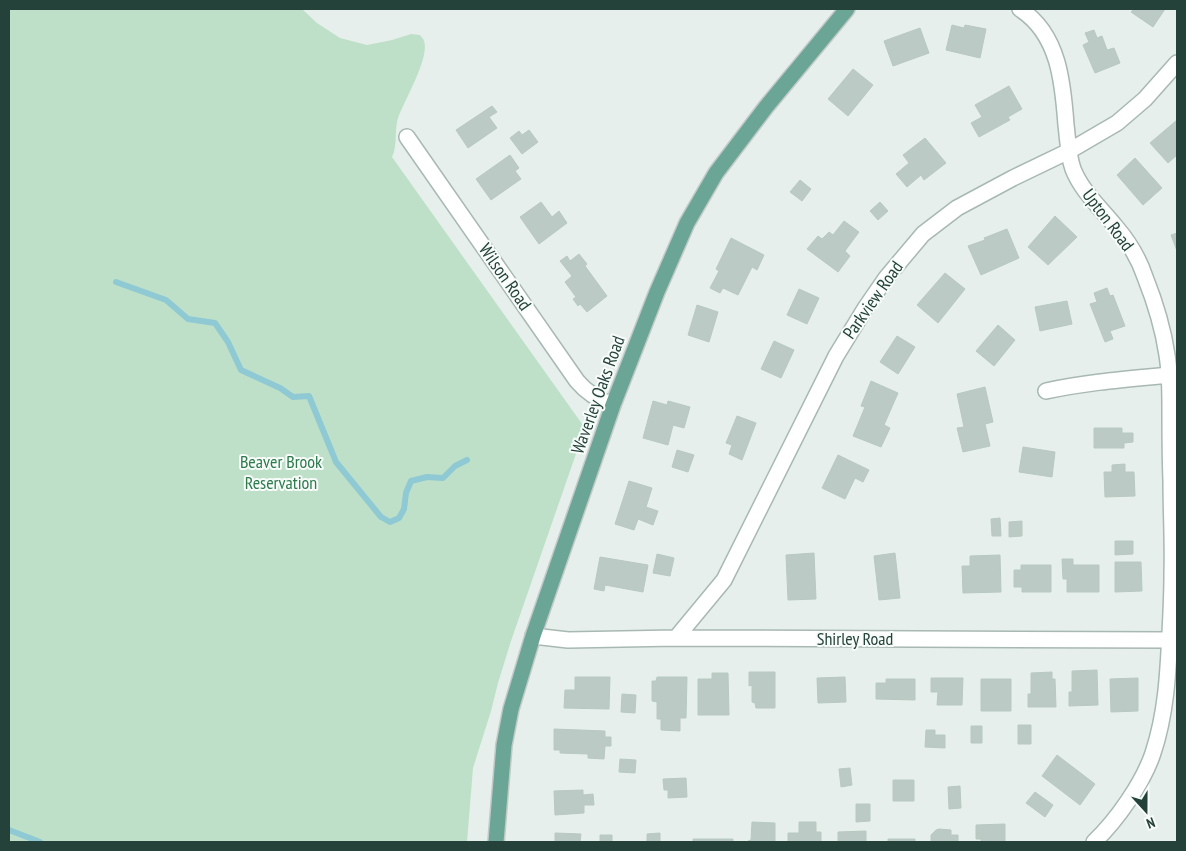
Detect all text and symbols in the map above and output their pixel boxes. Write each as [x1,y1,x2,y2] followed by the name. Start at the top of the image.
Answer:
[1077,184,1139,255] street label: Upton Road
[474,239,537,315] street label: Wilson Road
[837,256,908,343] street label: Parkview Road
[566,333,630,457] street label: Waverley Oaks Road
[240,450,322,494] park label: Beaver Brook Reservation
[817,627,893,650] street label: Shirley Road
[1121,786,1171,836] north arrow
[1144,813,1157,833] text: N

